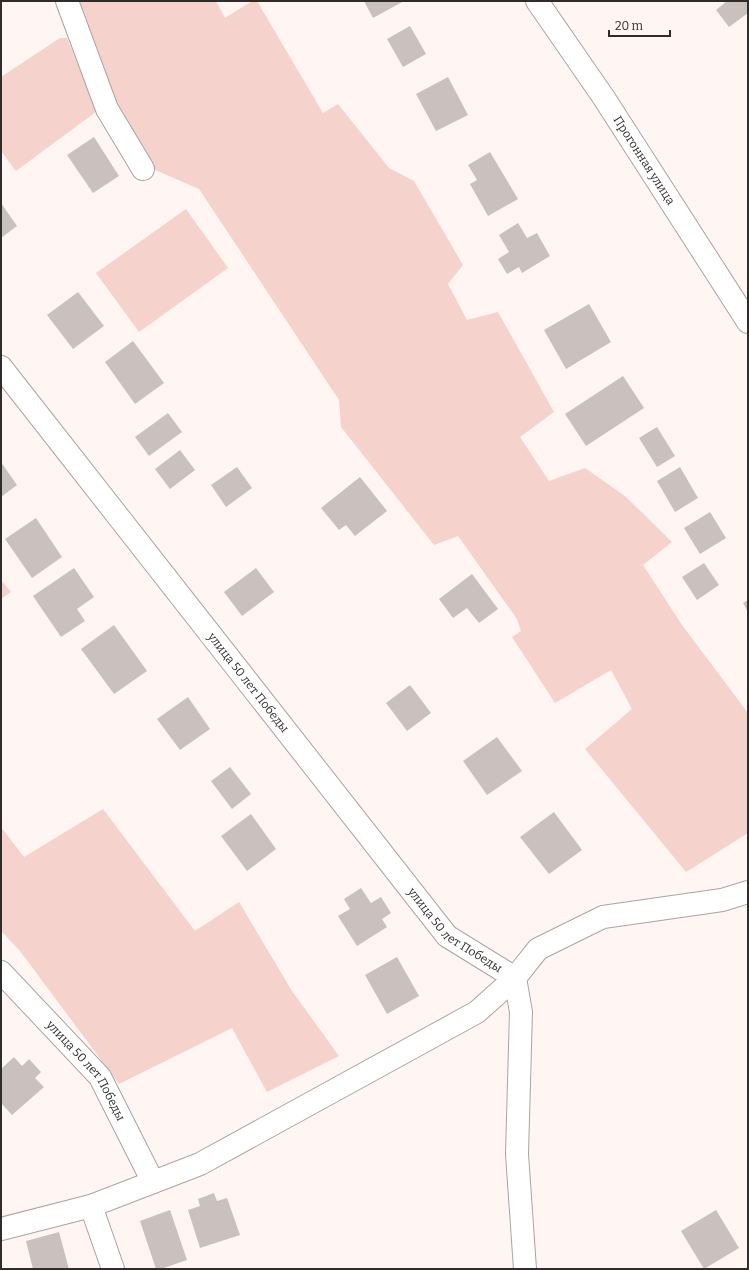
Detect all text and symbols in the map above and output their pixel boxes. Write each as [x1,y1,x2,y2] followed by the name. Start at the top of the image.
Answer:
[609,12,670,38] scale bar
[615,19,644,33] text: 20 m
[610,113,678,208] street label: Прогонная улица
[204,629,292,736] street label: улица 50 лет Победы
[404,884,505,976] street label: улица 50 лет Победы
[43,1017,128,1123] street label: улица 50 лет Победы

